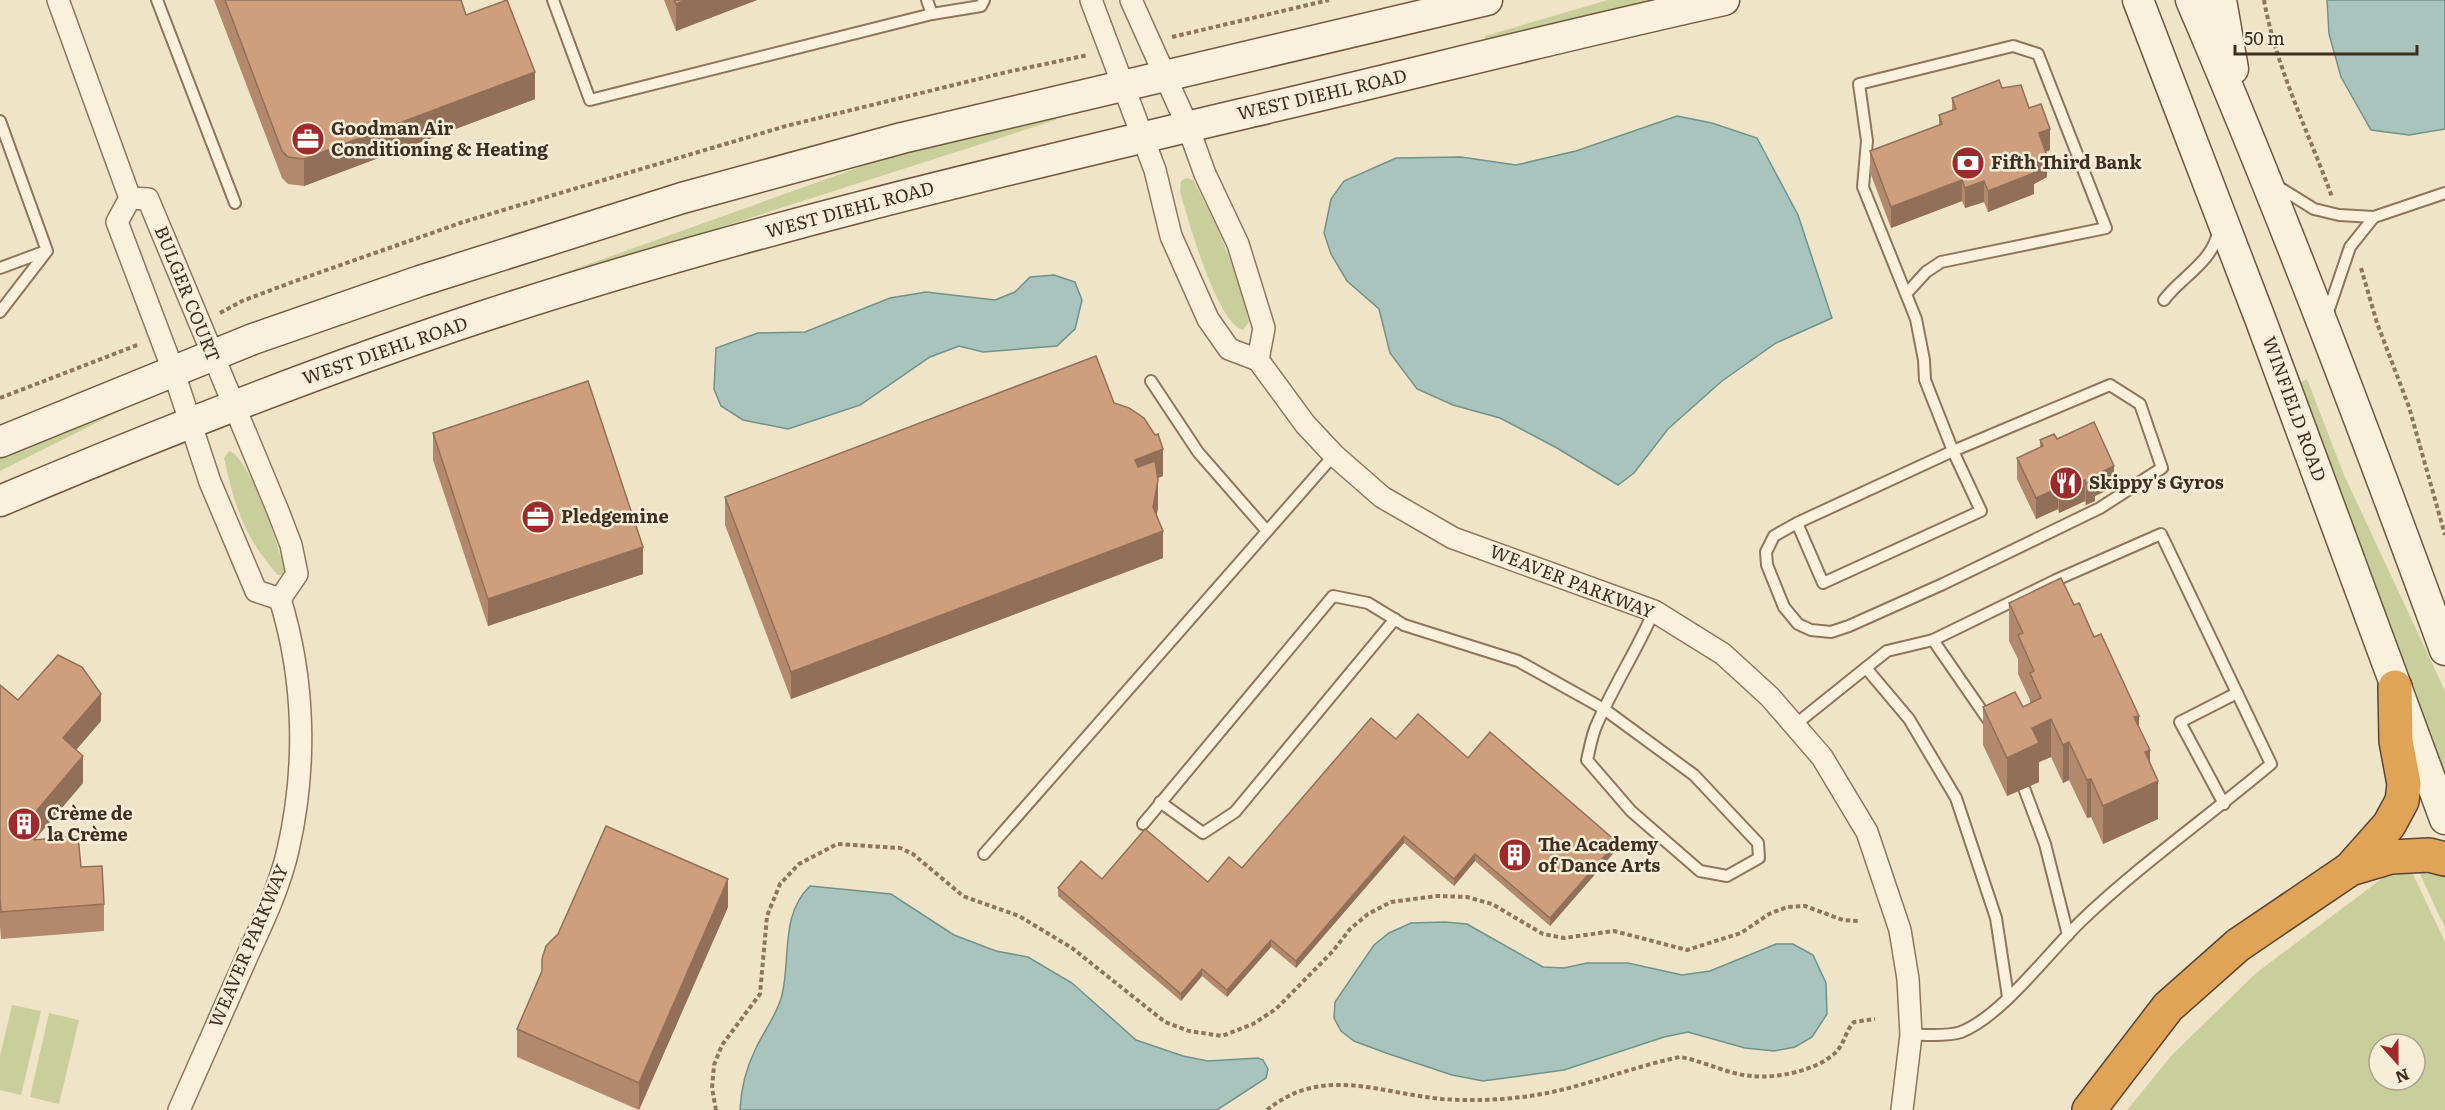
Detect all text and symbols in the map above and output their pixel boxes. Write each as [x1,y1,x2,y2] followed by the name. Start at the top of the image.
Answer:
[2235,18,2416,56] scale bar
[2244,24,2285,51] text: 50 m
[1234,61,1409,126] street label: WEST DIEHL ROAD
[331,114,549,162] place label: Goodman Air Conditioning & Heating
[290,121,326,157] office icon: Goodman Air Conditioning & Heating
[1950,145,1986,181] bank icon: Fifth Third Bank
[1991,148,2143,175] place label: Fifth Third Bank
[762,173,937,244] street label: WEST DIEHL ROAD
[149,221,228,366] street label: BULGER COURT
[298,309,471,391] street label: WEST DIEHL ROAD
[2257,332,2334,485] street label: WINFIELD ROAD
[2048,465,2084,501] restaurant icon: Skippy's Gyros
[2089,468,2224,495] place label: Skippy's Gyros
[520,499,556,535] office icon: Pledgemine
[561,502,669,529] place label: Pledgemine
[1486,537,1659,625] street label: WEAVER PARKWAY
[47,799,133,847] place label: Crème de la Crème
[6,806,42,842] building icon: Crème de la Crème
[1538,830,1660,878] place label: The Academy of Dance Arts
[1497,837,1533,873] building icon: The Academy of Dance Arts
[201,859,294,1031] street label: WEAVER PARKWAY
[2367,1032,2427,1092] north arrow
[2392,1063,2413,1091] text: N

